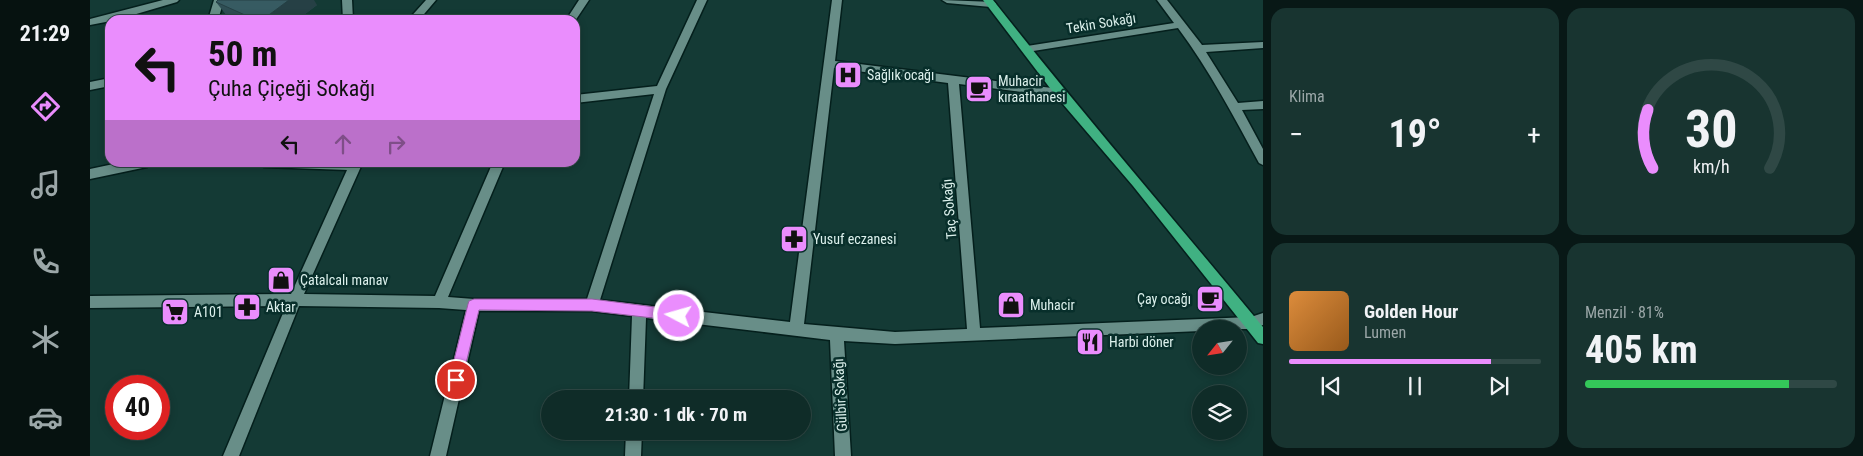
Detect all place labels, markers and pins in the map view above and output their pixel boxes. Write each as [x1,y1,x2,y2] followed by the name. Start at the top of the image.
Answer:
[833,60,863,90] hospital icon: Sağlık ocağı
[867,67,934,83] place label: Sağlık ocağı
[998,73,1066,105] place label: Muhacir kıraathanesi
[964,74,994,104] cafe icon: Muhacir kıraathanesi
[779,224,809,254] pharmacy icon: Yusuf eczanesi
[813,231,896,247] place label: Yusuf eczanesi
[266,265,296,295] shop icon: Çatalcalı manav
[300,272,388,288] place label: Çatalcalı manav
[1195,284,1225,314] cafe icon: Çay ocağı
[996,290,1026,320] shop icon: Muhacir
[1137,291,1191,307] place label: Çay ocağı
[232,292,262,322] pharmacy icon: Aktar
[160,297,190,327] supermarket icon: A101
[1030,297,1075,313] place label: Muhacir
[266,299,296,315] place label: Aktar
[194,304,223,320] place label: A101
[1075,327,1105,357] restaurant icon: Harbi döner
[1109,334,1174,350] place label: Harbi döner
[435,359,477,401] pin

